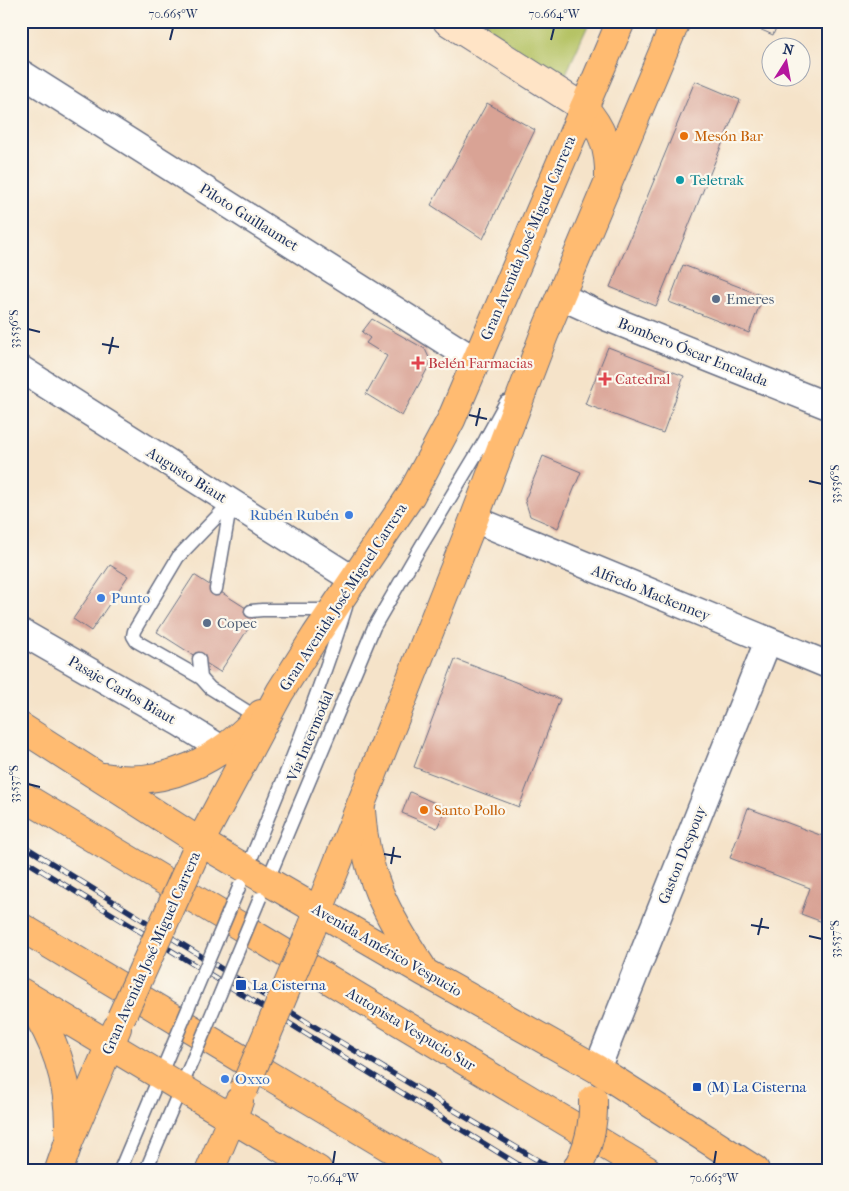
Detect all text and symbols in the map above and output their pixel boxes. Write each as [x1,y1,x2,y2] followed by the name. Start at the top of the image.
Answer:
[148,7,199,21] text: 70.665°W
[529,7,581,21] text: 70.664°W
[762,38,812,88] north arrow
[782,40,796,59] text: N
[694,127,764,145] place label: Mesón Bar
[678,130,690,142] marker: Mesón Bar
[477,132,580,343] street label: Gran Avenida José Miguel Carrera
[690,171,744,189] place label: Teletrak
[674,174,686,186] marker: Teletrak
[196,179,302,255] street label: Piloto Guillaumet
[726,290,775,308] place label: Emeres
[710,293,722,305] marker: Emeres
[7,310,21,348] text: 33.536°S
[615,314,772,391] street label: Bombero Óscar Encalada
[428,354,533,372] place label: Belén Farmacias
[412,357,424,369] marker: Belén Farmacias
[615,370,670,388] place label: Catedral
[599,373,611,385] marker: Catedral
[143,443,231,507] street label: Augusto Biaut
[828,465,842,503] text: 33.536°S
[275,499,411,694] street label: Gran Avenida José Miguel Carrera
[250,506,339,524] place label: Rubén Rubén
[343,509,355,521] marker: Rubén Rubén
[588,561,714,625] street label: Alfredo Mackenney
[111,589,150,607] place label: Punto
[95,592,107,604] marker: Punto
[217,614,257,632] place label: Copec
[201,617,213,629] marker: Copec
[65,652,180,728] street label: Pasaje Carlos Biaut
[282,688,337,785] street label: Vía Intermodal
[7,765,21,803] text: 33.537°S
[434,801,506,819] place label: Santo Pollo
[654,802,710,907] street label: Gaston Despouy
[418,804,430,816] marker: Santo Pollo
[98,848,204,1057] street label: Gran Avenida José Miguel Carrera
[308,899,465,1000] street label: Avenida Américo Vespucio
[828,920,842,958] text: 33.537°S
[252,976,327,994] place label: La Cisterna
[234,978,248,992] marker: La Cisterna
[342,983,479,1075] street label: Autopista Vespucio Sur
[235,1070,270,1088] place label: Oxxo
[219,1073,231,1085] marker: Oxxo
[707,1078,808,1096] place label: (M) La Cisterna
[691,1081,703,1093] marker: (M) La Cisterna
[308,1171,360,1185] text: 70.664°W
[690,1171,740,1185] text: 70.663°W

